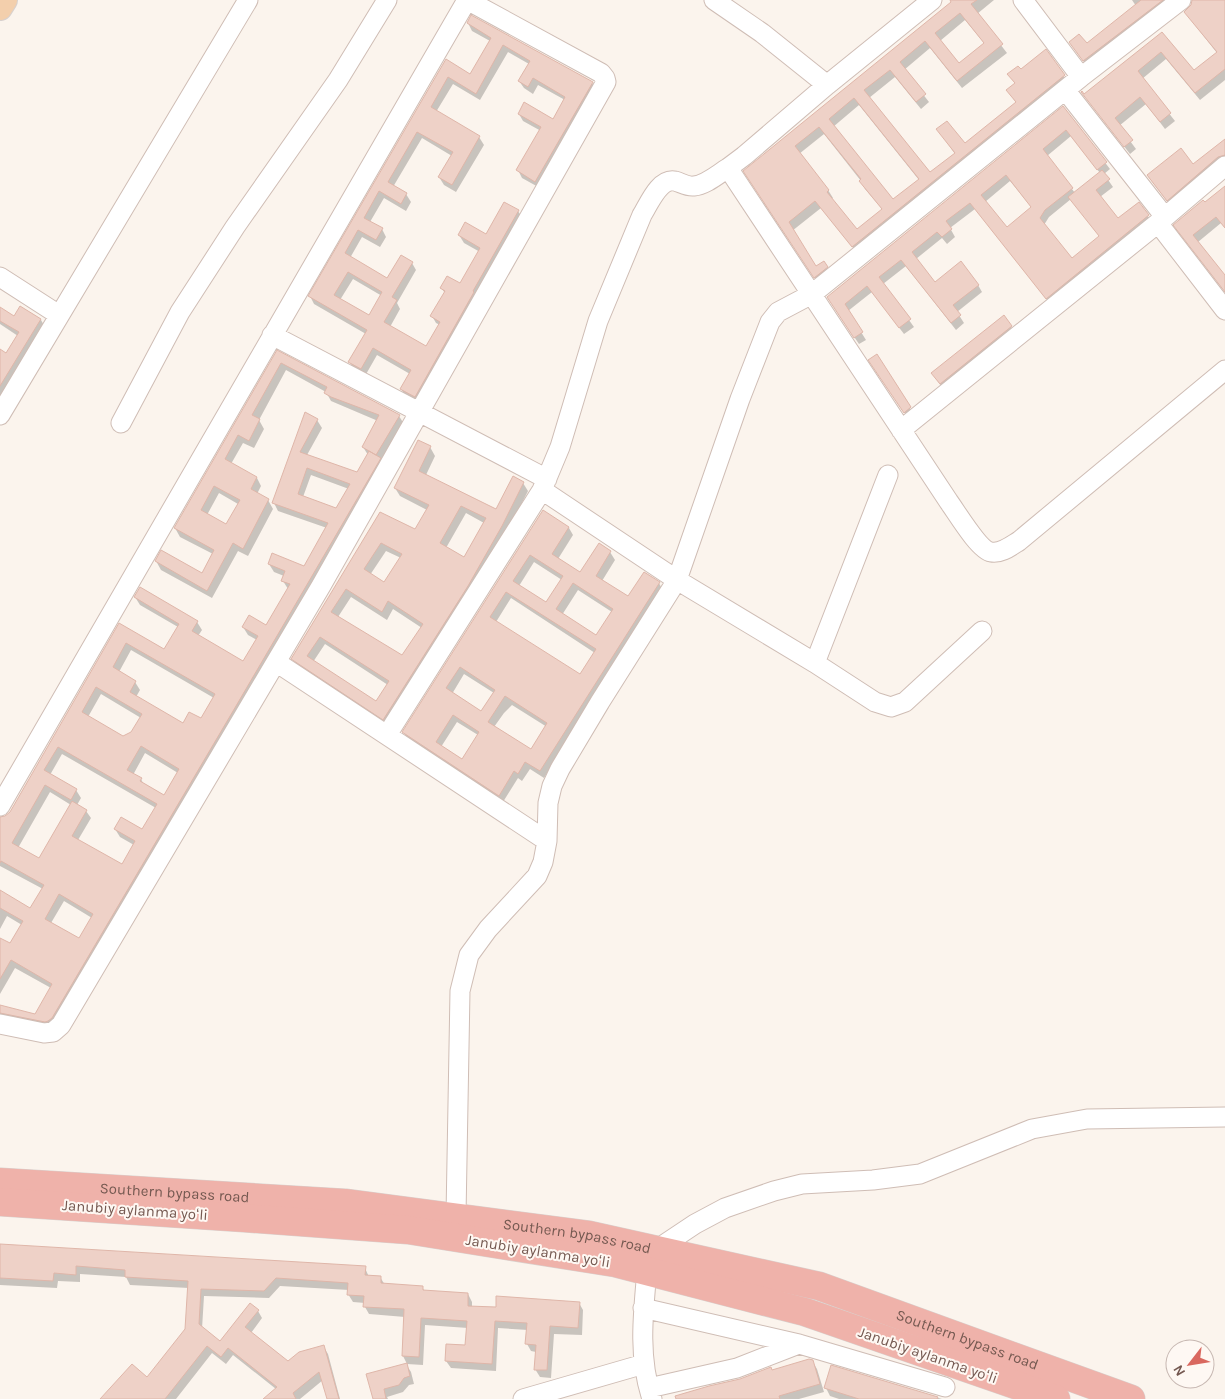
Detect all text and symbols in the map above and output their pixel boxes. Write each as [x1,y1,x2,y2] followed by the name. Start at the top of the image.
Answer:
[99,1179,250,1206] street label: Southern bypass road
[61,1196,209,1224] street label: Janubiy aylanma yoʻli
[502,1215,653,1257] street label: Southern bypass road
[464,1231,612,1271] street label: Janubiy aylanma yoʻli
[894,1306,1041,1374] street label: Southern bypass road
[856,1323,1000,1387] street label: Janubiy aylanma yoʻli
[1165,1339,1215,1389] north arrow
[1169,1362,1189,1379] text: N

